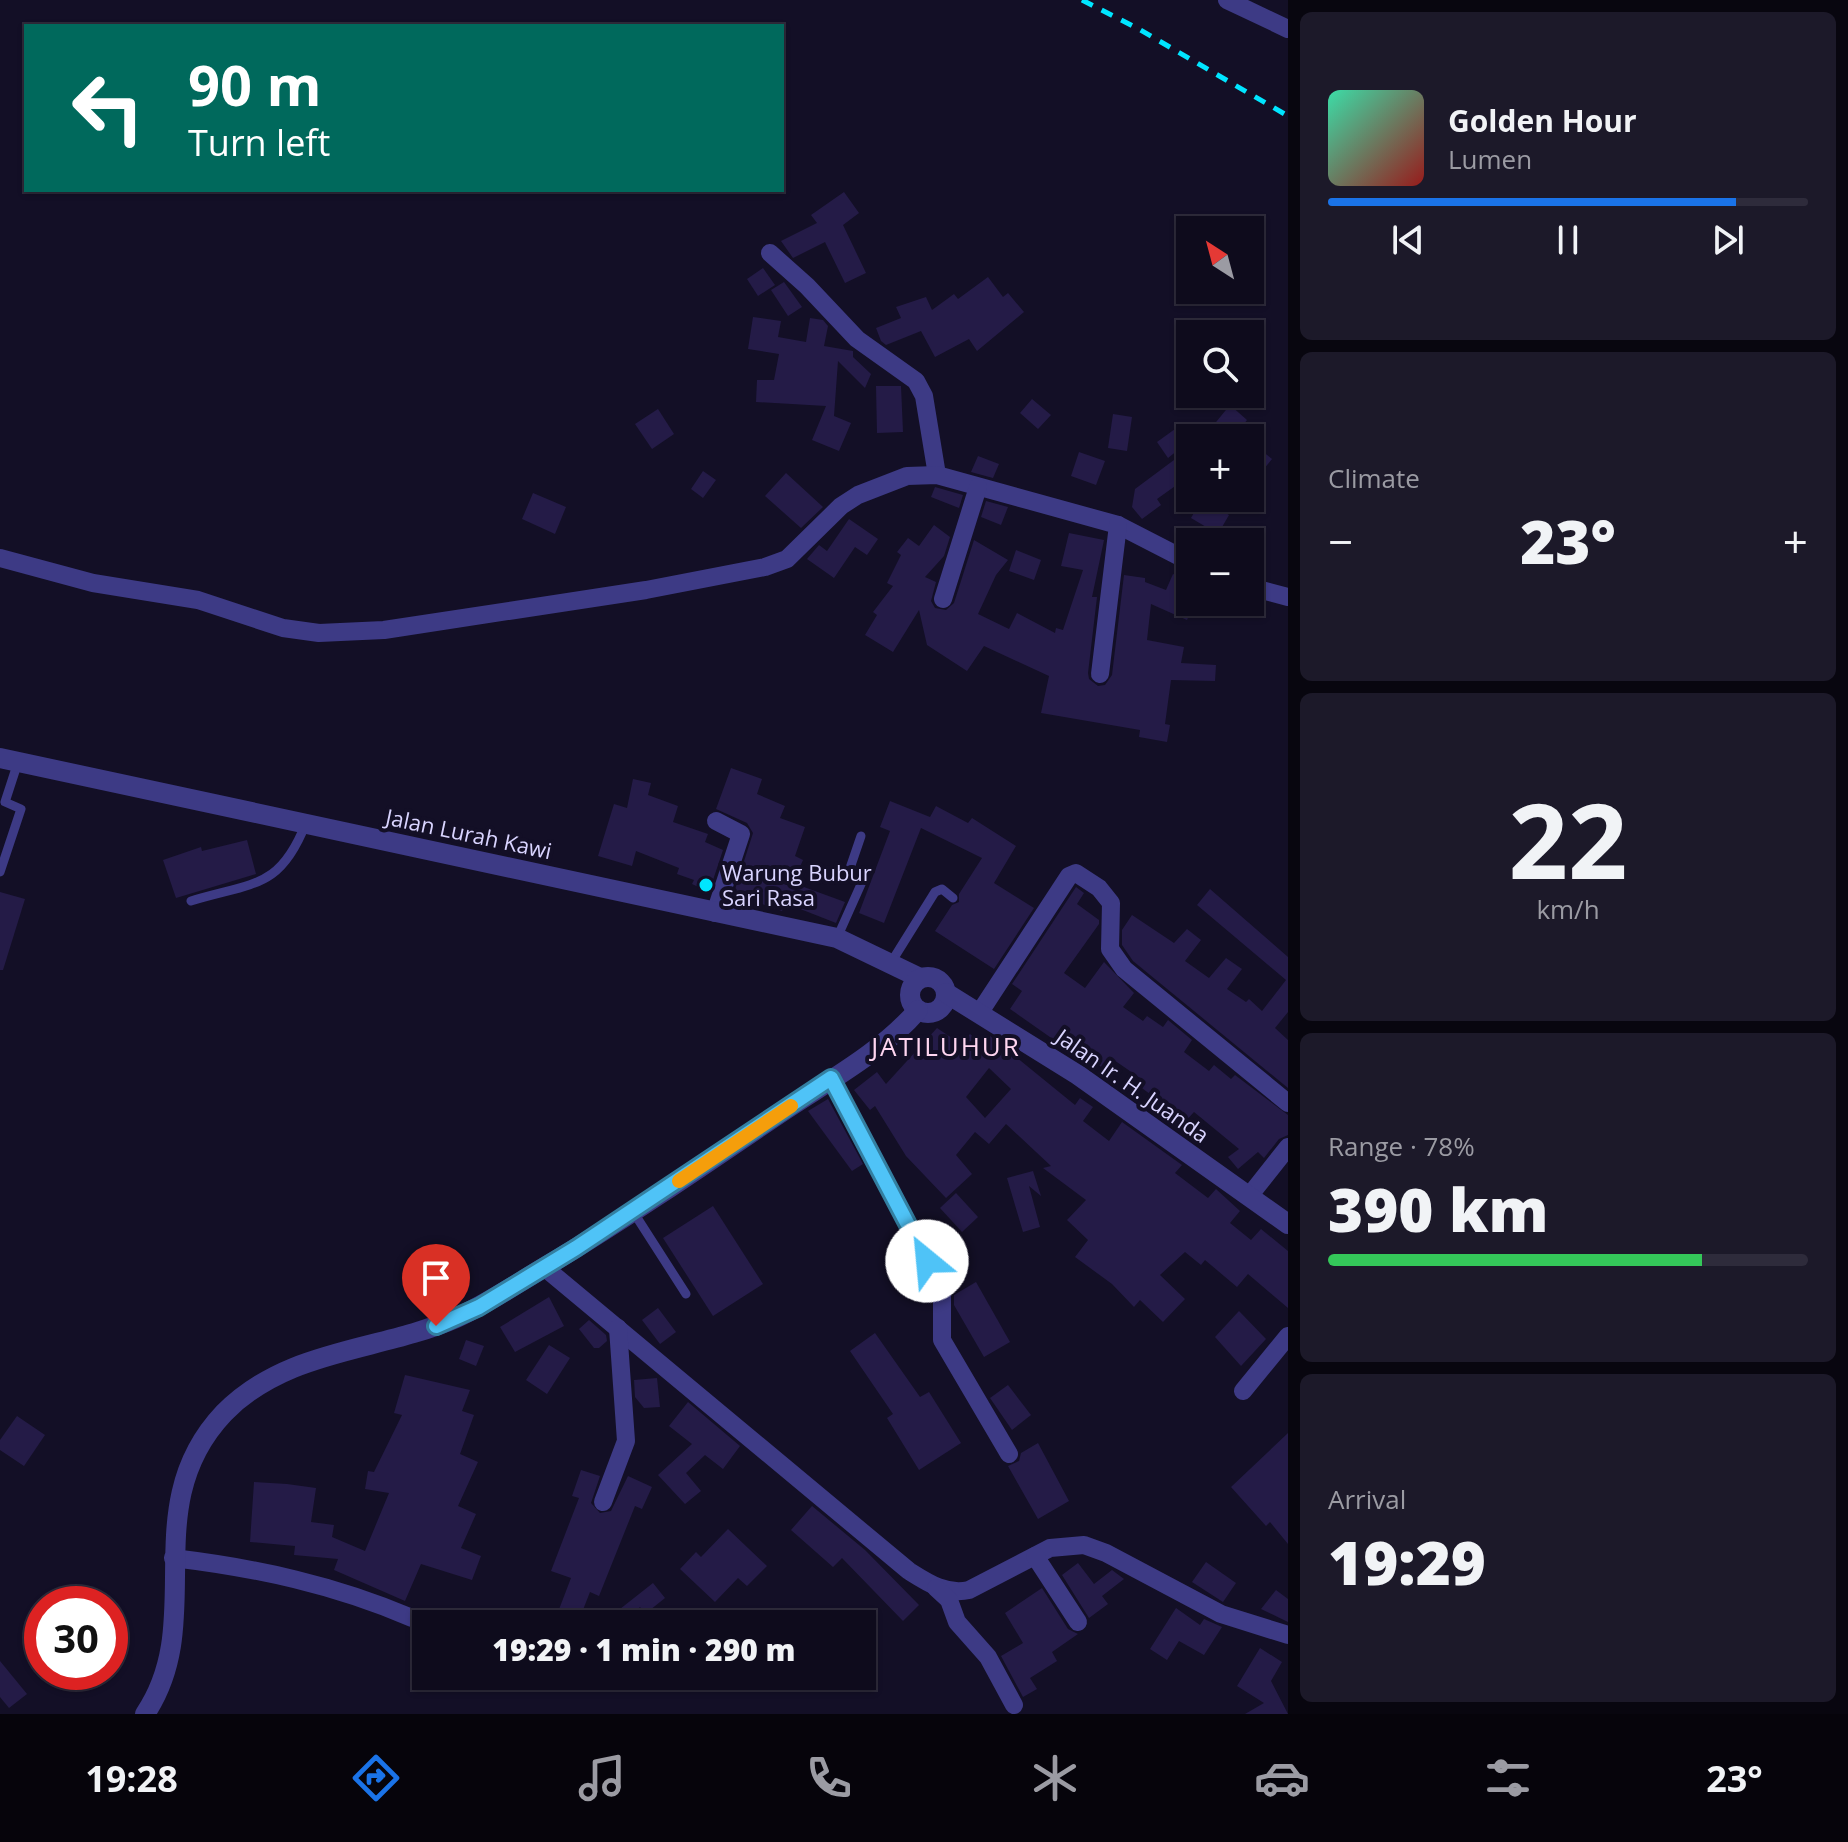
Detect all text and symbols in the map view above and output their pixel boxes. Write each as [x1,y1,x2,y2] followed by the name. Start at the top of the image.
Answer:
[188,46,322,122] text: 90 m
[56,56,160,160] icon: left
[1448,100,1637,141] text: Golden Hour
[188,118,330,167] text: Turn left
[1448,141,1532,177] text: Lumen
[1176,216,1264,304] north arrow
[1176,216,1264,616] map controls
[1386,218,1430,262] icon: previous
[1546,218,1590,262] icon: pause
[1706,218,1750,262] icon: next
[1176,320,1264,408] button: search
[1176,424,1264,512] button: +
[1328,460,1420,496] text: Climate
[1520,500,1616,582] text: 23°
[1328,511,1353,571] text: −
[1783,511,1808,571] text: +
[1176,528,1264,616] button: −
[1509,768,1627,909] text: 22
[381,800,555,865] street label: Jalan Lurah Kawi
[722,857,872,912] place label: Warung Bubur Sari Rasa
[697,876,715,894] marker: Warung Bubur Sari Rasa
[1536,891,1600,927] text: km/h
[1049,1020,1215,1149] street label: Jalan Ir. H. Juanda
[868,1028,1021,1064] district label: JATILUHUR
[1328,1128,1475,1164] text: Range · 78%
[1328,1168,1549,1250] text: 390 km
[885,1219,969,1303] position arrow
[402,1244,470,1326] pin
[414,1256,458,1300] icon: arrive
[1328,1481,1406,1517] text: Arrival
[1328,1521,1486,1603] text: 19:29
[24,1586,128,1690] speed limit sign: 30
[492,1629,796,1670] text: 19:29 · 1 min · 290 m
[348,1750,404,1806] icon: directions
[574,1750,630,1806] icon: music
[801,1750,857,1806] icon: phone
[1027,1750,1083,1806] icon: climate
[1254,1750,1310,1806] icon: car
[1480,1750,1536,1806] icon: filters
[85,1754,178,1803] text: 19:28
[1706,1754,1763,1803] text: 23°

